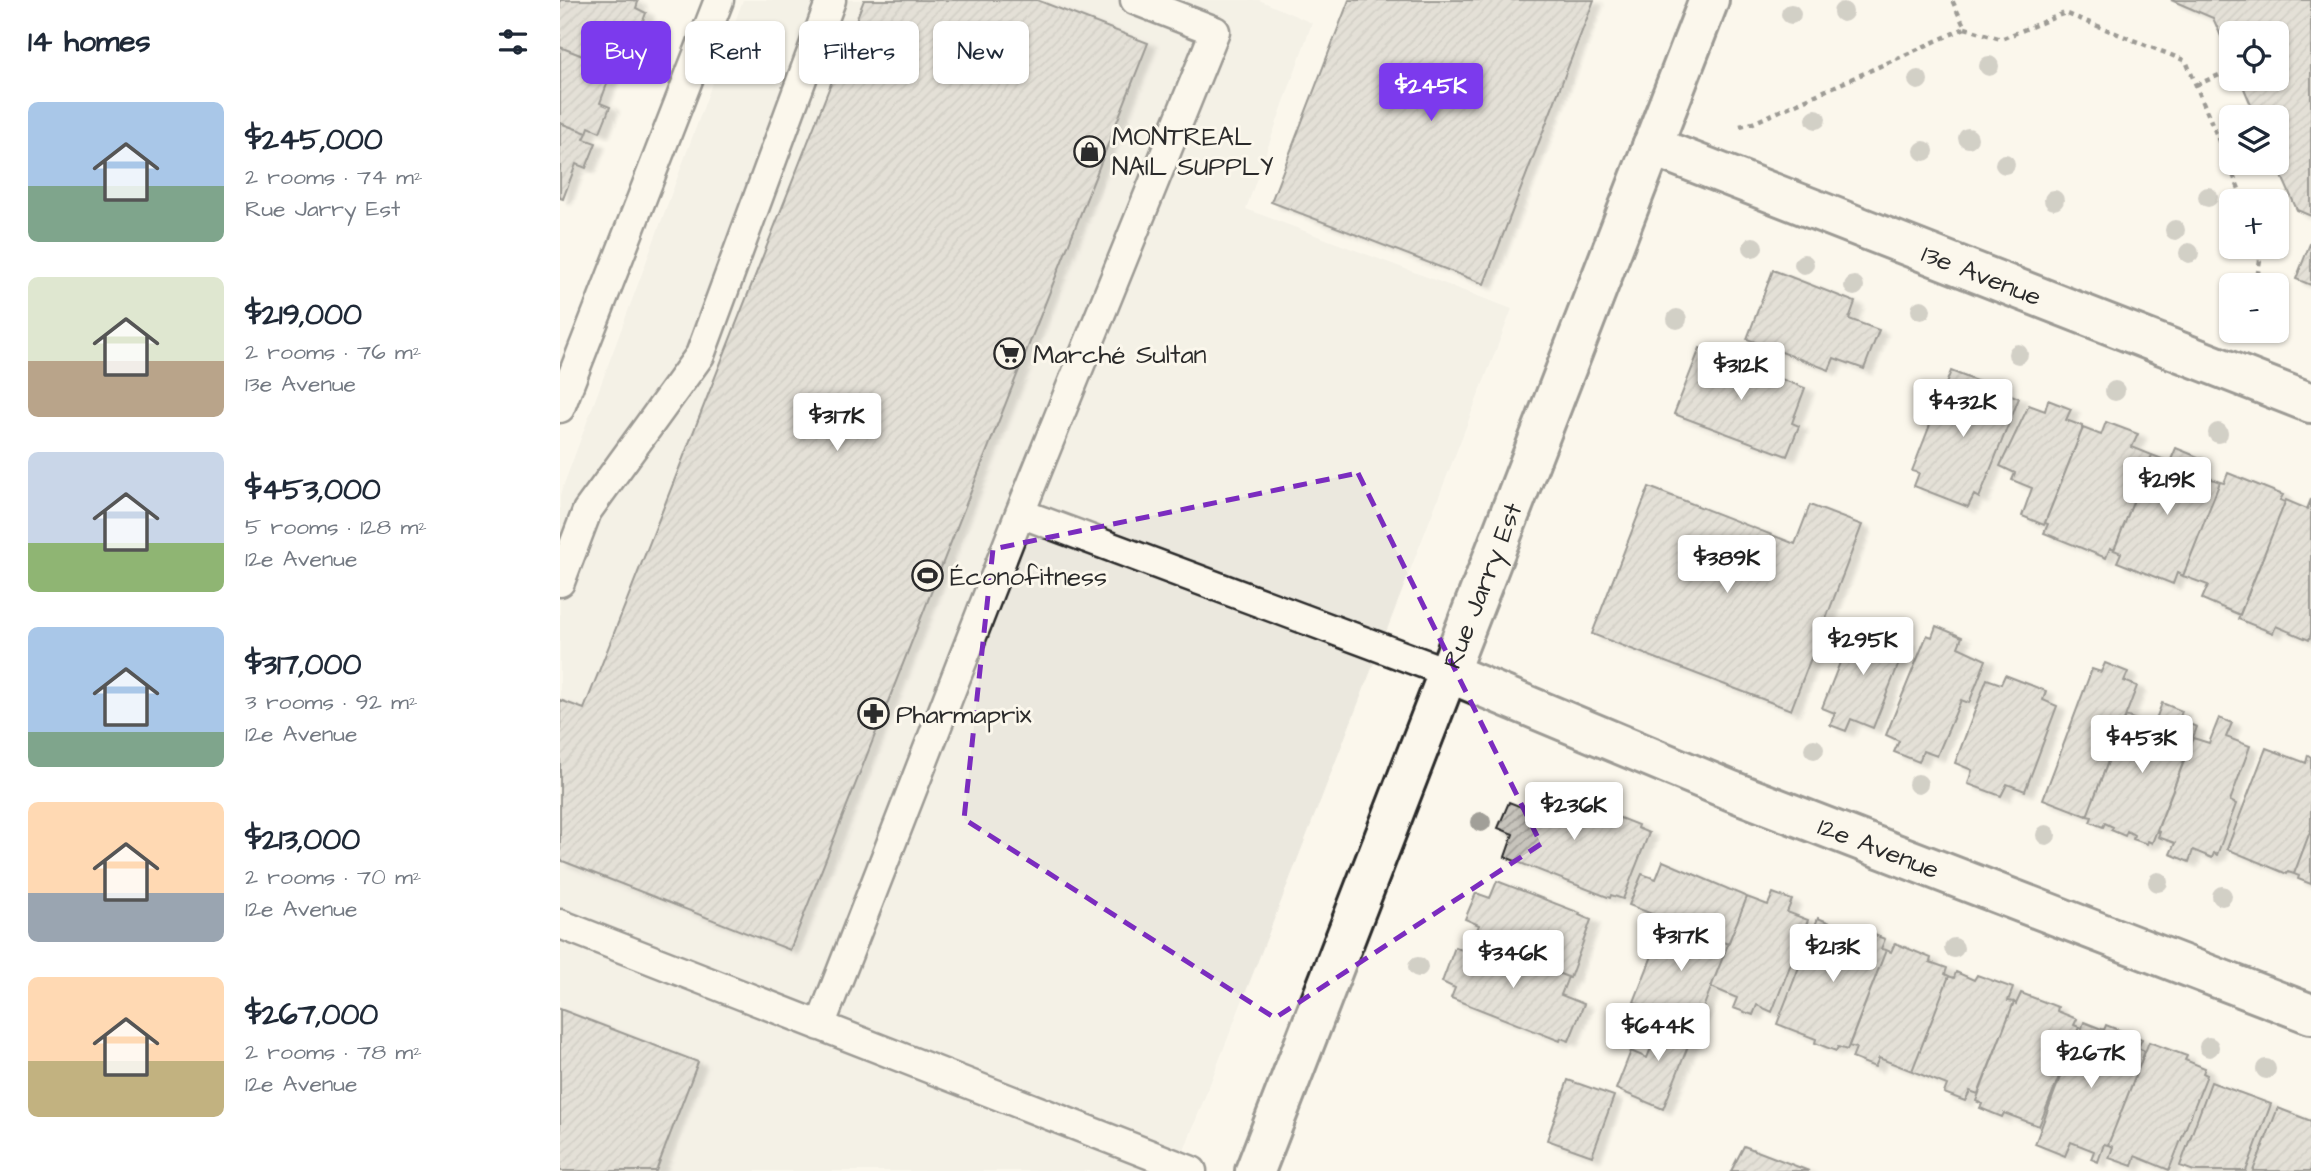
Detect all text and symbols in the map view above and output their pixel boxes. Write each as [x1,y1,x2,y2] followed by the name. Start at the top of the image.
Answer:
[28,21,151,63] text: 14 homes
[581,21,671,84] chip: Buy
[685,21,785,84] chip: Rent
[799,21,919,84] chip: Filters
[933,21,1029,84] chip: New
[2219,21,2289,343] map controls
[2219,21,2289,91] button: locate
[494,23,532,61] icon: filters
[1382,64,1480,123] pin: $245K
[1395,70,1467,102] text: $245K
[2219,105,2289,175] button: layers
[245,119,383,161] text: $245,000
[1112,119,1274,185] place label: MONTREAL NAIL SUPPLY
[84,130,168,214] icon: home
[1072,134,1106,168] shop icon: MONTREAL NAIL SUPPLY
[245,161,423,193] text: 2 rooms · 74 m²
[2219,189,2289,259] button: +
[245,193,400,225] text: Rue Jarry Est
[1916,236,2046,315] street label: 13e Avenue
[2219,273,2289,343] button: −
[245,294,362,336] text: $219,000
[84,305,168,389] icon: home
[245,336,421,368] text: 2 rooms · 76 m²
[993,337,1027,371] supermarket icon: Marché Sultan
[1033,337,1207,373] place label: Marché Sultan
[1692,342,1790,402] pin: $312K
[1714,349,1768,381] text: $312K
[245,368,356,400] text: 13e Avenue
[1914,380,2012,439] pin: $432K
[1929,386,1997,418] text: $432K
[788,393,886,453] pin: $317K
[809,400,865,432] text: $317K
[2118,458,2216,517] pin: $219K
[2139,464,2195,496] text: $219K
[245,469,381,511] text: $453,000
[84,480,168,564] icon: home
[1434,497,1532,674] street label: Rue Jarry Est
[245,511,427,543] text: 5 rooms · 128 m²
[1678,536,1776,595] pin: $389K
[1694,542,1760,574] text: $389K
[245,543,357,575] text: 12e Avenue
[910,559,944,593] sports icon: Éconofitness
[950,559,1107,595] place label: Éconofitness
[1814,618,1912,677] pin: $295K
[1828,624,1898,656] text: $295K
[245,644,361,686] text: $317,000
[84,655,168,739] icon: home
[245,686,418,718] text: 3 rooms · 92 m²
[856,697,890,731] pharmacy icon: Pharmaprix
[896,697,1032,733] place label: Pharmaprix
[2093,716,2191,775] pin: $453K
[245,718,357,750] text: 12e Avenue
[2107,722,2177,754] text: $453K
[1525,782,1623,842] pin: $236K
[1541,789,1607,821] text: $236K
[1813,809,1944,888] street label: 12e Avenue
[245,819,360,861] text: $213,000
[84,830,168,914] icon: home
[245,861,421,893] text: 2 rooms · 70 m²
[245,893,357,925] text: 12e Avenue
[1632,914,1730,973] pin: $317K
[1653,920,1709,952] text: $317K
[1784,925,1882,984] pin: $213K
[1464,930,1562,990] pin: $346K
[1806,931,1860,963] text: $213K
[1479,937,1547,969] text: $346K
[245,994,378,1036] text: $267,000
[1609,1004,1707,1063] pin: $644K
[84,1005,168,1089] icon: home
[1622,1010,1694,1042] text: $644K
[2042,1030,2140,1090] pin: $267K
[245,1036,422,1068] text: 2 rooms · 78 m²
[2057,1037,2125,1069] text: $267K
[245,1068,357,1100] text: 12e Avenue

